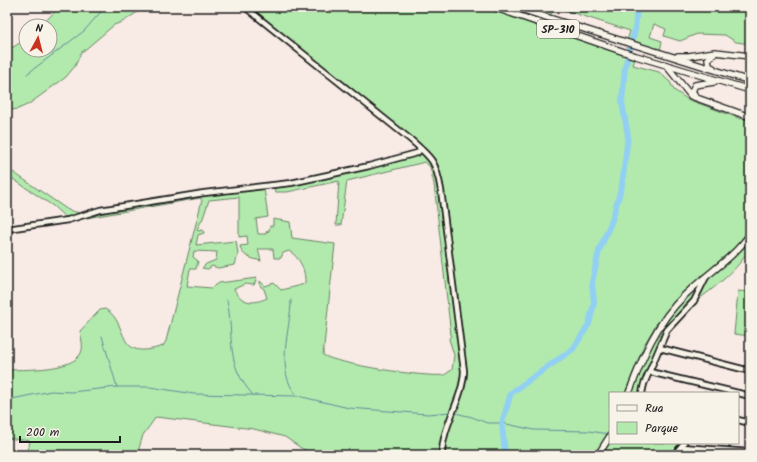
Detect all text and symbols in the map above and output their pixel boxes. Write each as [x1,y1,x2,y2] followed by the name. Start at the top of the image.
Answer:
[18,18,58,58] north arrow
[35,20,44,38] text: N
[537,20,579,38] road number: SP-310
[609,392,739,444] legend
[645,399,664,418] text: Rua
[20,418,120,444] scale bar
[645,419,679,438] text: Parque
[26,423,60,442] text: 200 m

